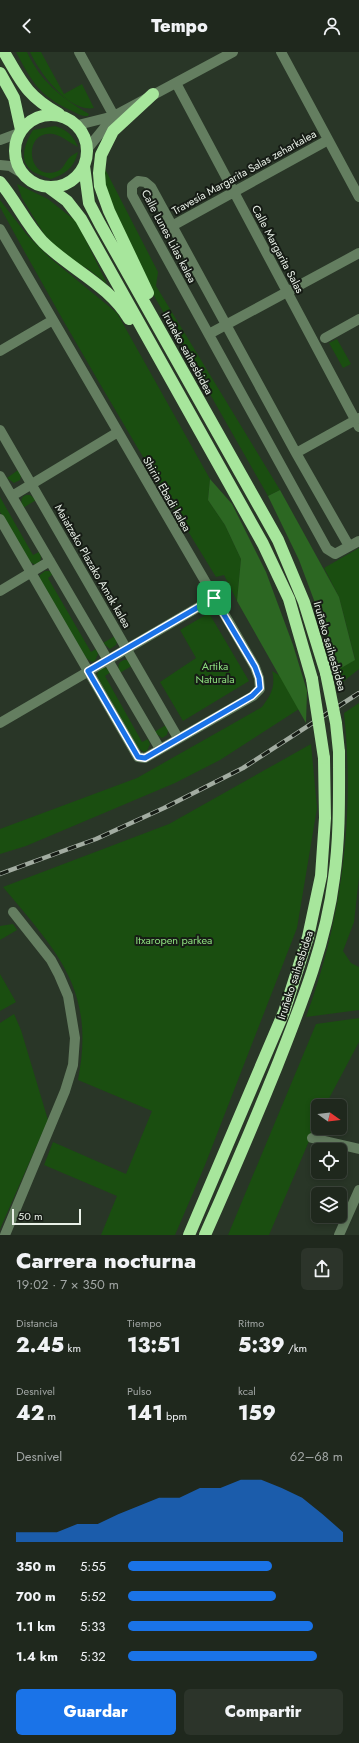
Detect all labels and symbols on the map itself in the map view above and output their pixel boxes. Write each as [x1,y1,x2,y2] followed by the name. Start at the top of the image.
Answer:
[169,126,319,218] street label: Travesía Margarita Salas zeharkalea
[138,187,200,285] street label: Calle Lunes Lilas kalea
[248,202,308,296] street label: Calle Margarita Salas
[159,309,217,397] street label: Iruñeko saihesbidea
[139,454,195,534] street label: Shirin Ebadi kalea
[51,501,135,631] street label: Maiatzeko Plazako Amak kalea
[197,581,231,615] pin
[310,599,350,693] street label: Iruñeko saihesbidea
[195,658,235,687] park label: Artika Naturala
[273,929,317,1021] street label: Iruñeko saihesbidea
[136,932,212,948] park label: Itxaropen parkea
[311,1099,347,1135] north arrow
[12,1207,81,1226] scale bar

